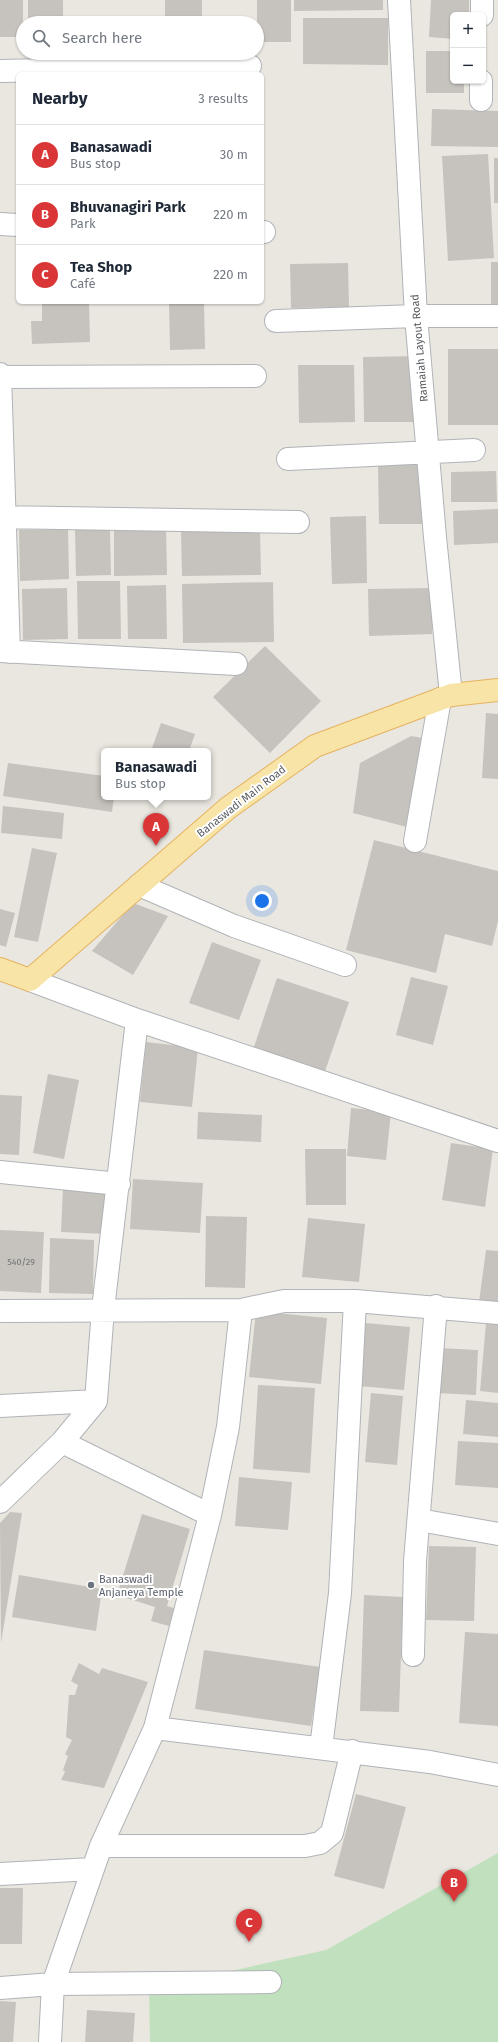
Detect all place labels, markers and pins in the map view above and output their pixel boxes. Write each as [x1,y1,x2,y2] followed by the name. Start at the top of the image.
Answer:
[143,813,169,846] pin: A
[99,1573,184,1599] place label: Banaswadi Anjaneya Temple
[86,1580,96,1590] marker: Banaswadi Anjaneya Temple
[441,1869,467,1902] pin: B
[236,1909,262,1942] pin: C

